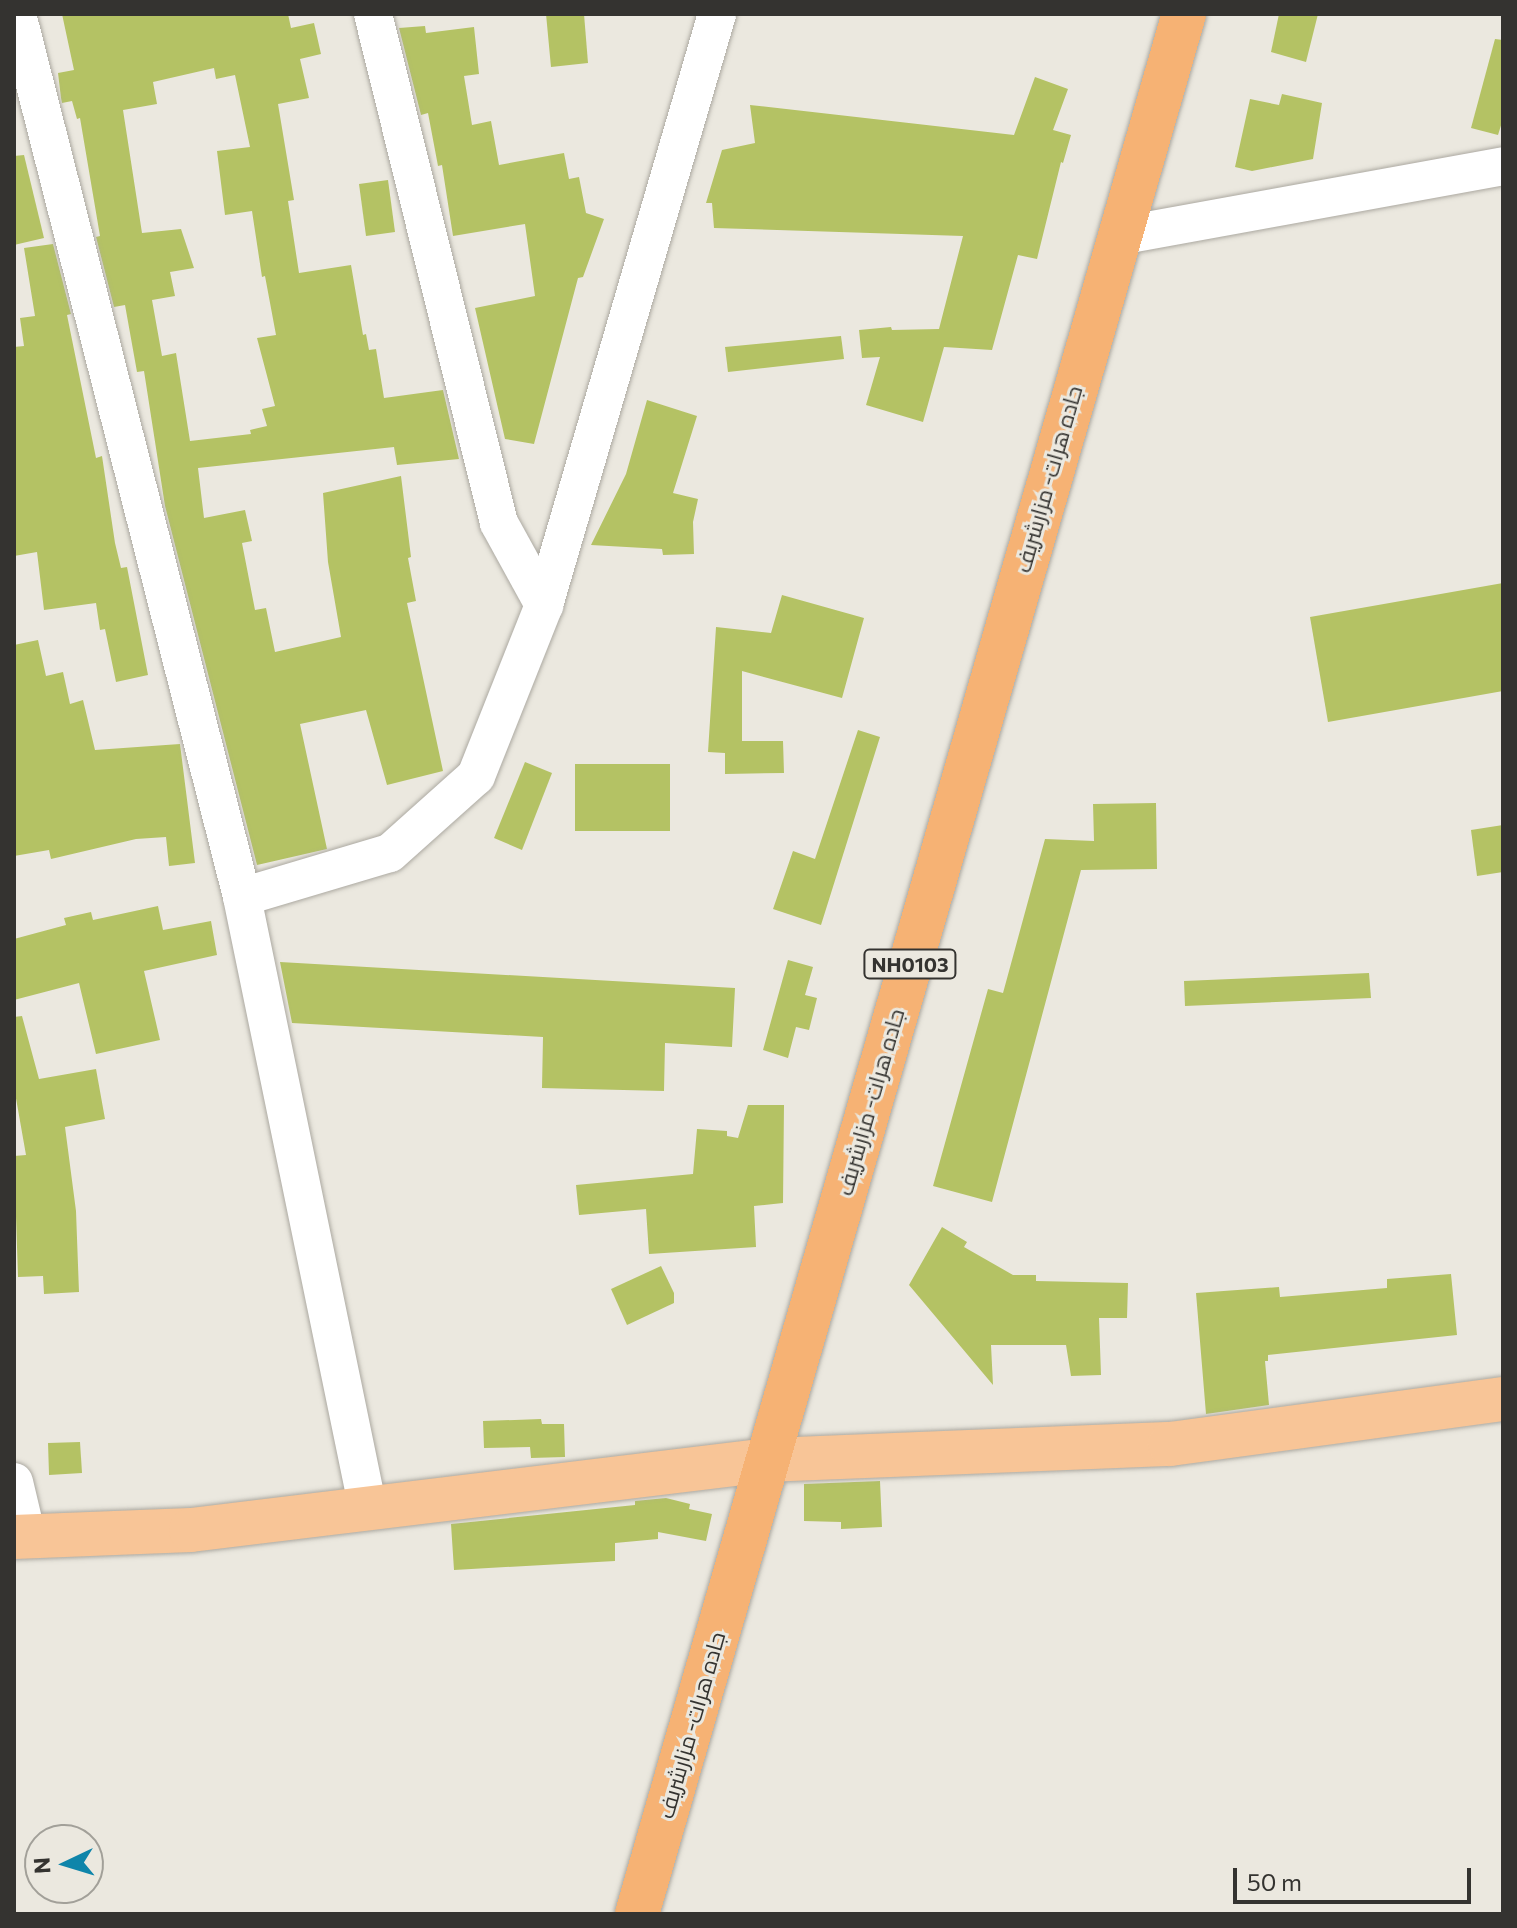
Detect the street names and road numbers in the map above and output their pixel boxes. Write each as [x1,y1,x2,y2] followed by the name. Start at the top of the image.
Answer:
[1009,382,1087,576] street label: جاده هرات- مزارشریف
[862,948,958,980] road number: NH0103
[831,1005,909,1199] street label: جاده هرات- مزارشریف
[652,1628,730,1822] street label: جاده هرات- مزارشریف

